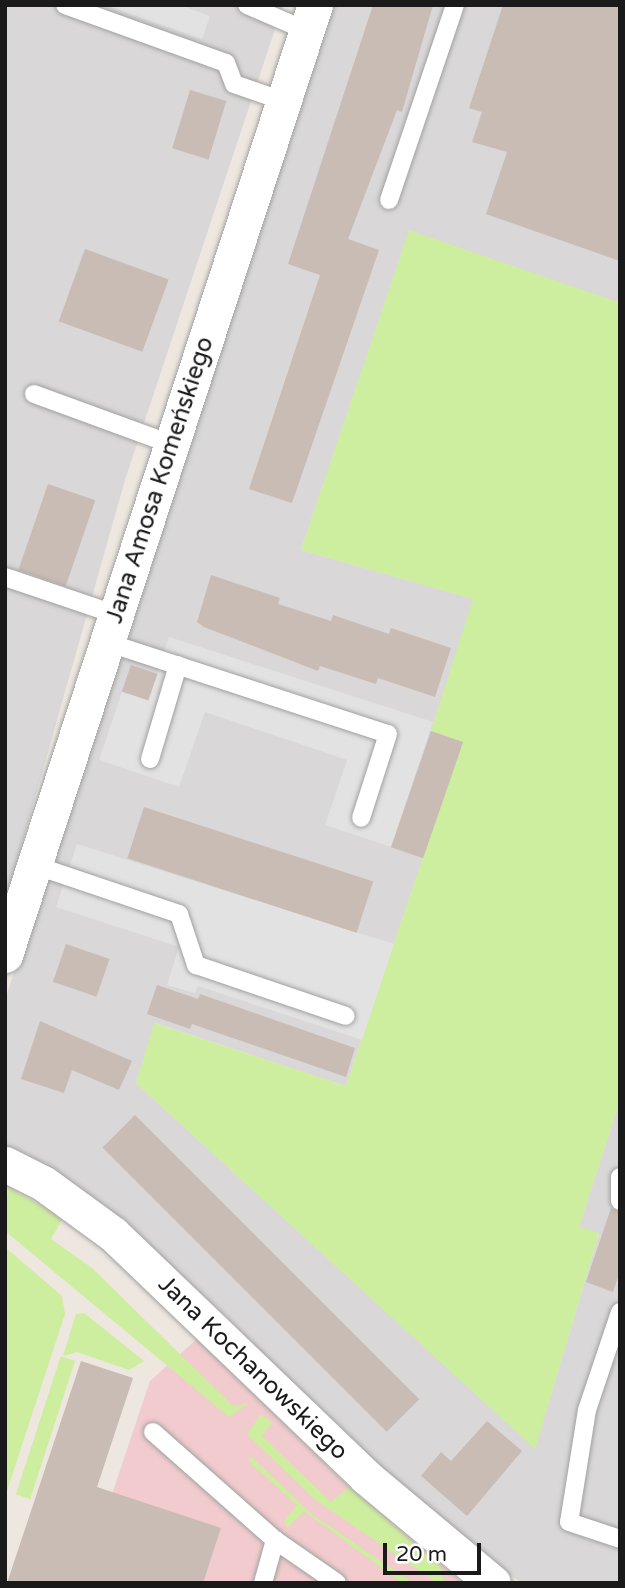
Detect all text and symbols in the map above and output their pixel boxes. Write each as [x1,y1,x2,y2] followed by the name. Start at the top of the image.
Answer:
[100,333,220,627] street label: Jana Amosa Komeńskiego
[152,1270,354,1466] street label: Jana Kochanowskiego
[387,1528,485,1572] scale bar
[396,1542,447,1567] text: 20 m

